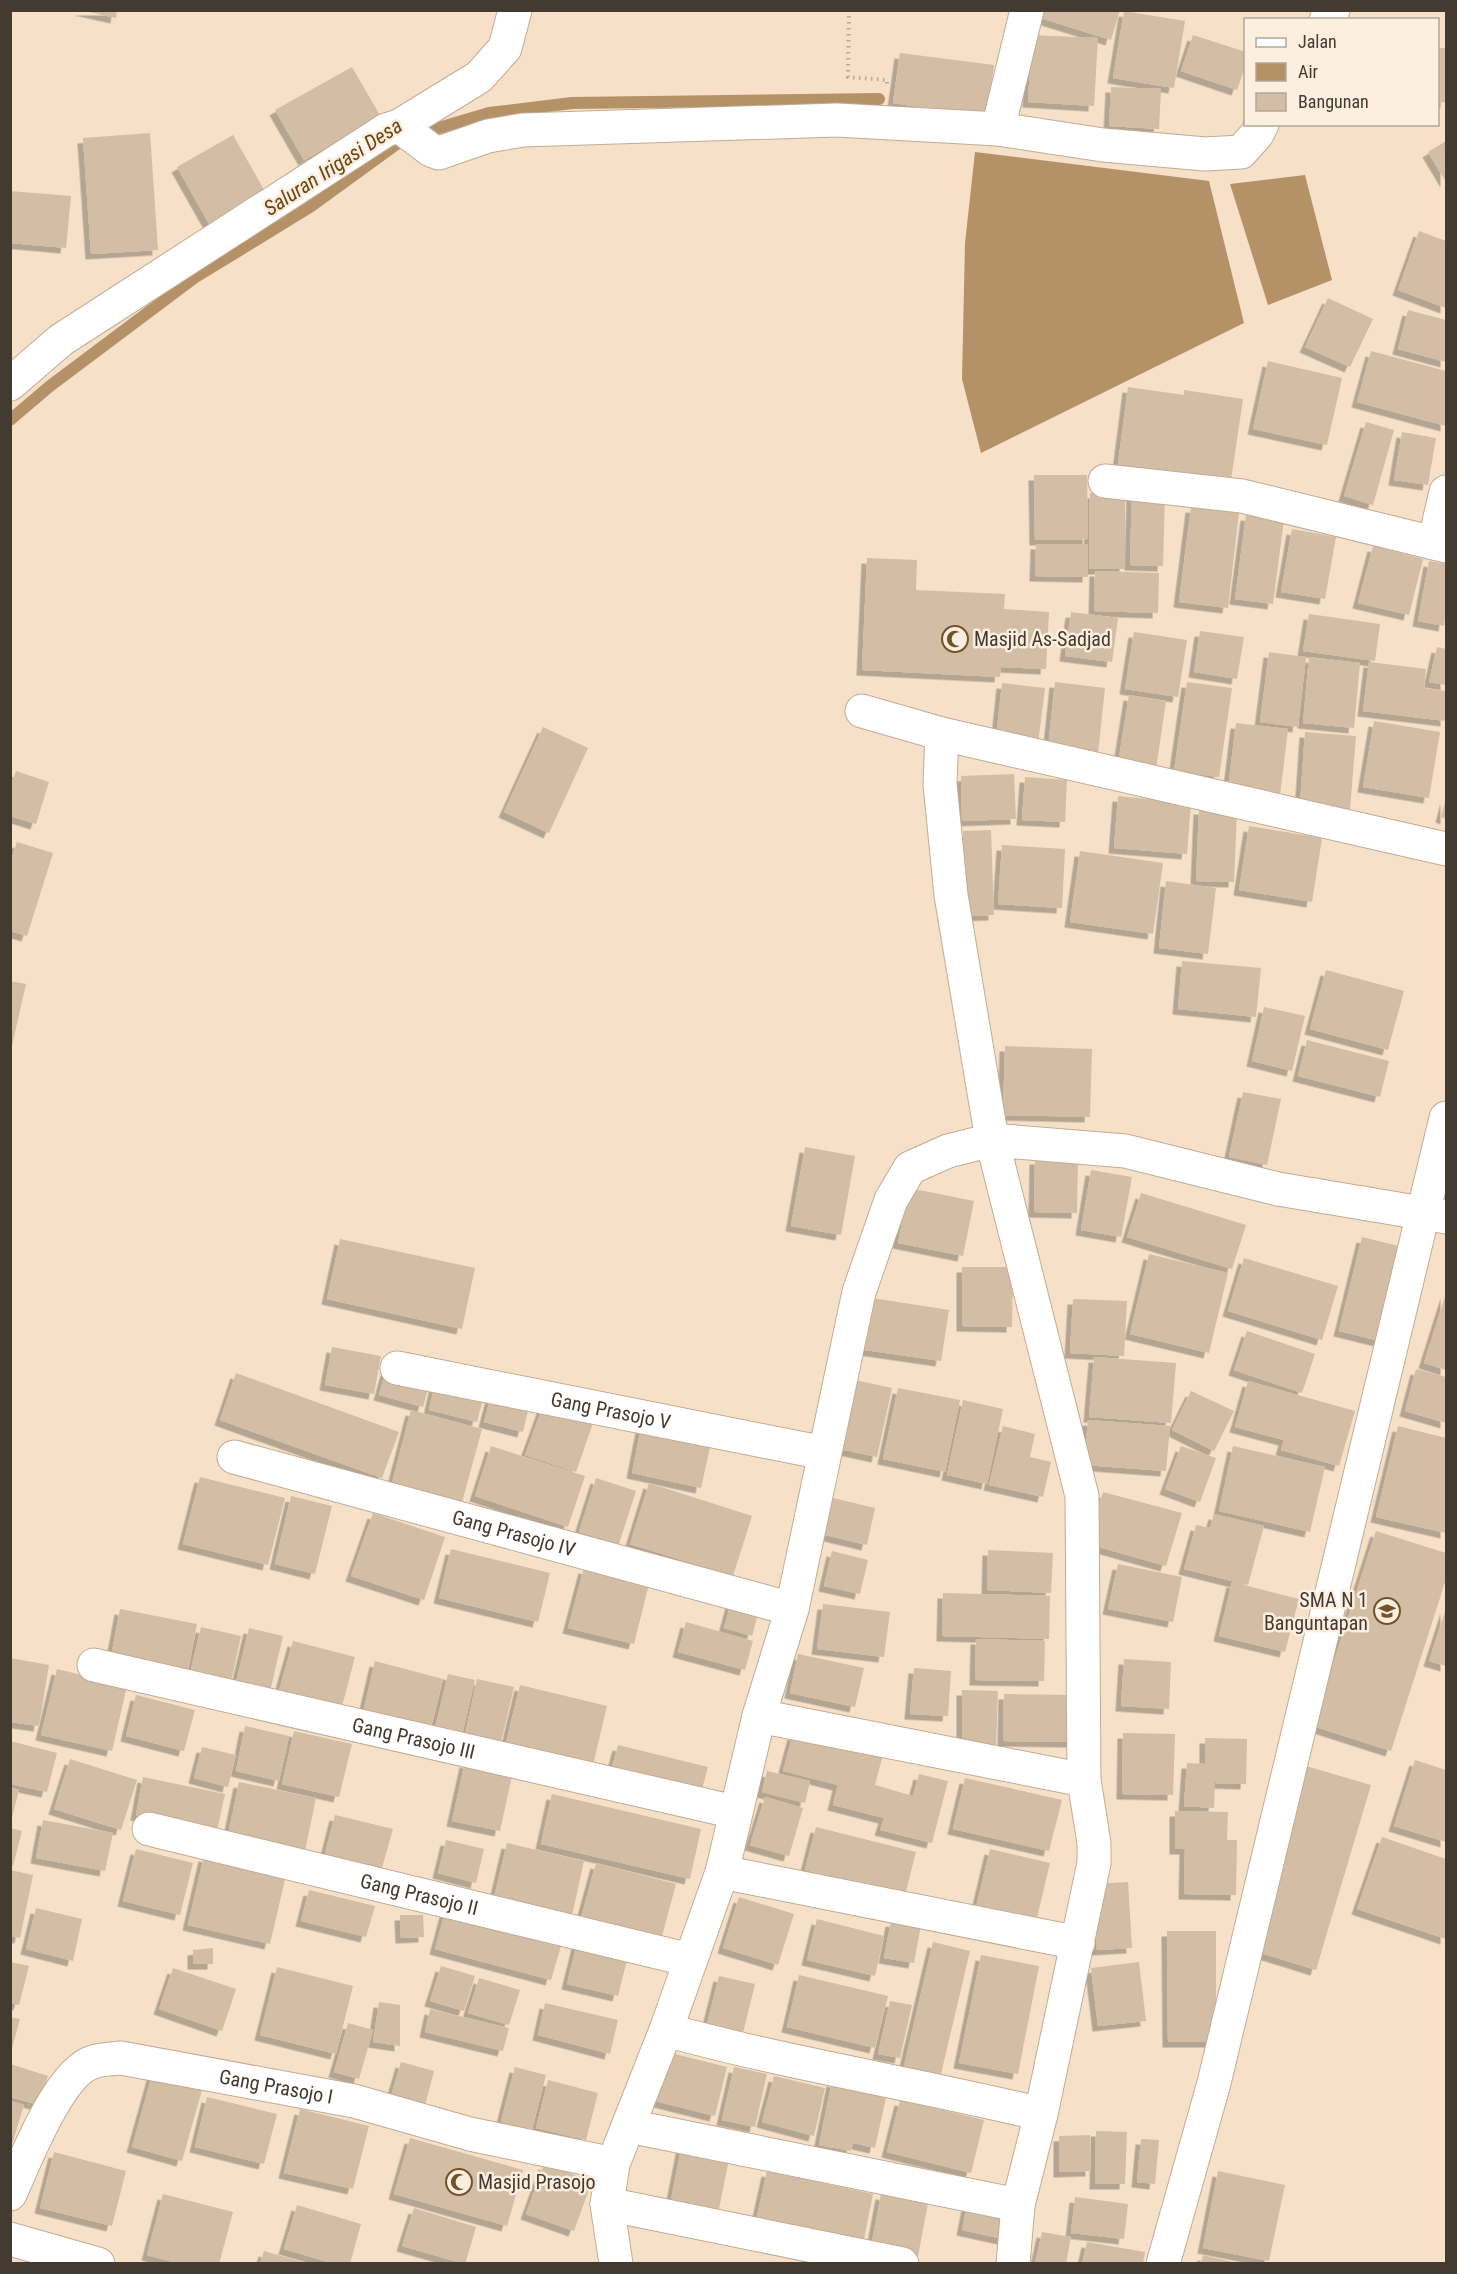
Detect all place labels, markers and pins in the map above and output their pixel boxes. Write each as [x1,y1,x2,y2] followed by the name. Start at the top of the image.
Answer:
[940,624,970,654] mosque icon: Masjid As-Sadjad
[974,627,1111,651] place label: Masjid As-Sadjad
[1264,1588,1368,1635] place label: SMA N 1 Banguntapan
[1372,1596,1402,1626] school or university icon: SMA N 1 Banguntapan
[444,2167,474,2197] mosque icon: Masjid Prasojo
[478,2170,595,2194] place label: Masjid Prasojo

